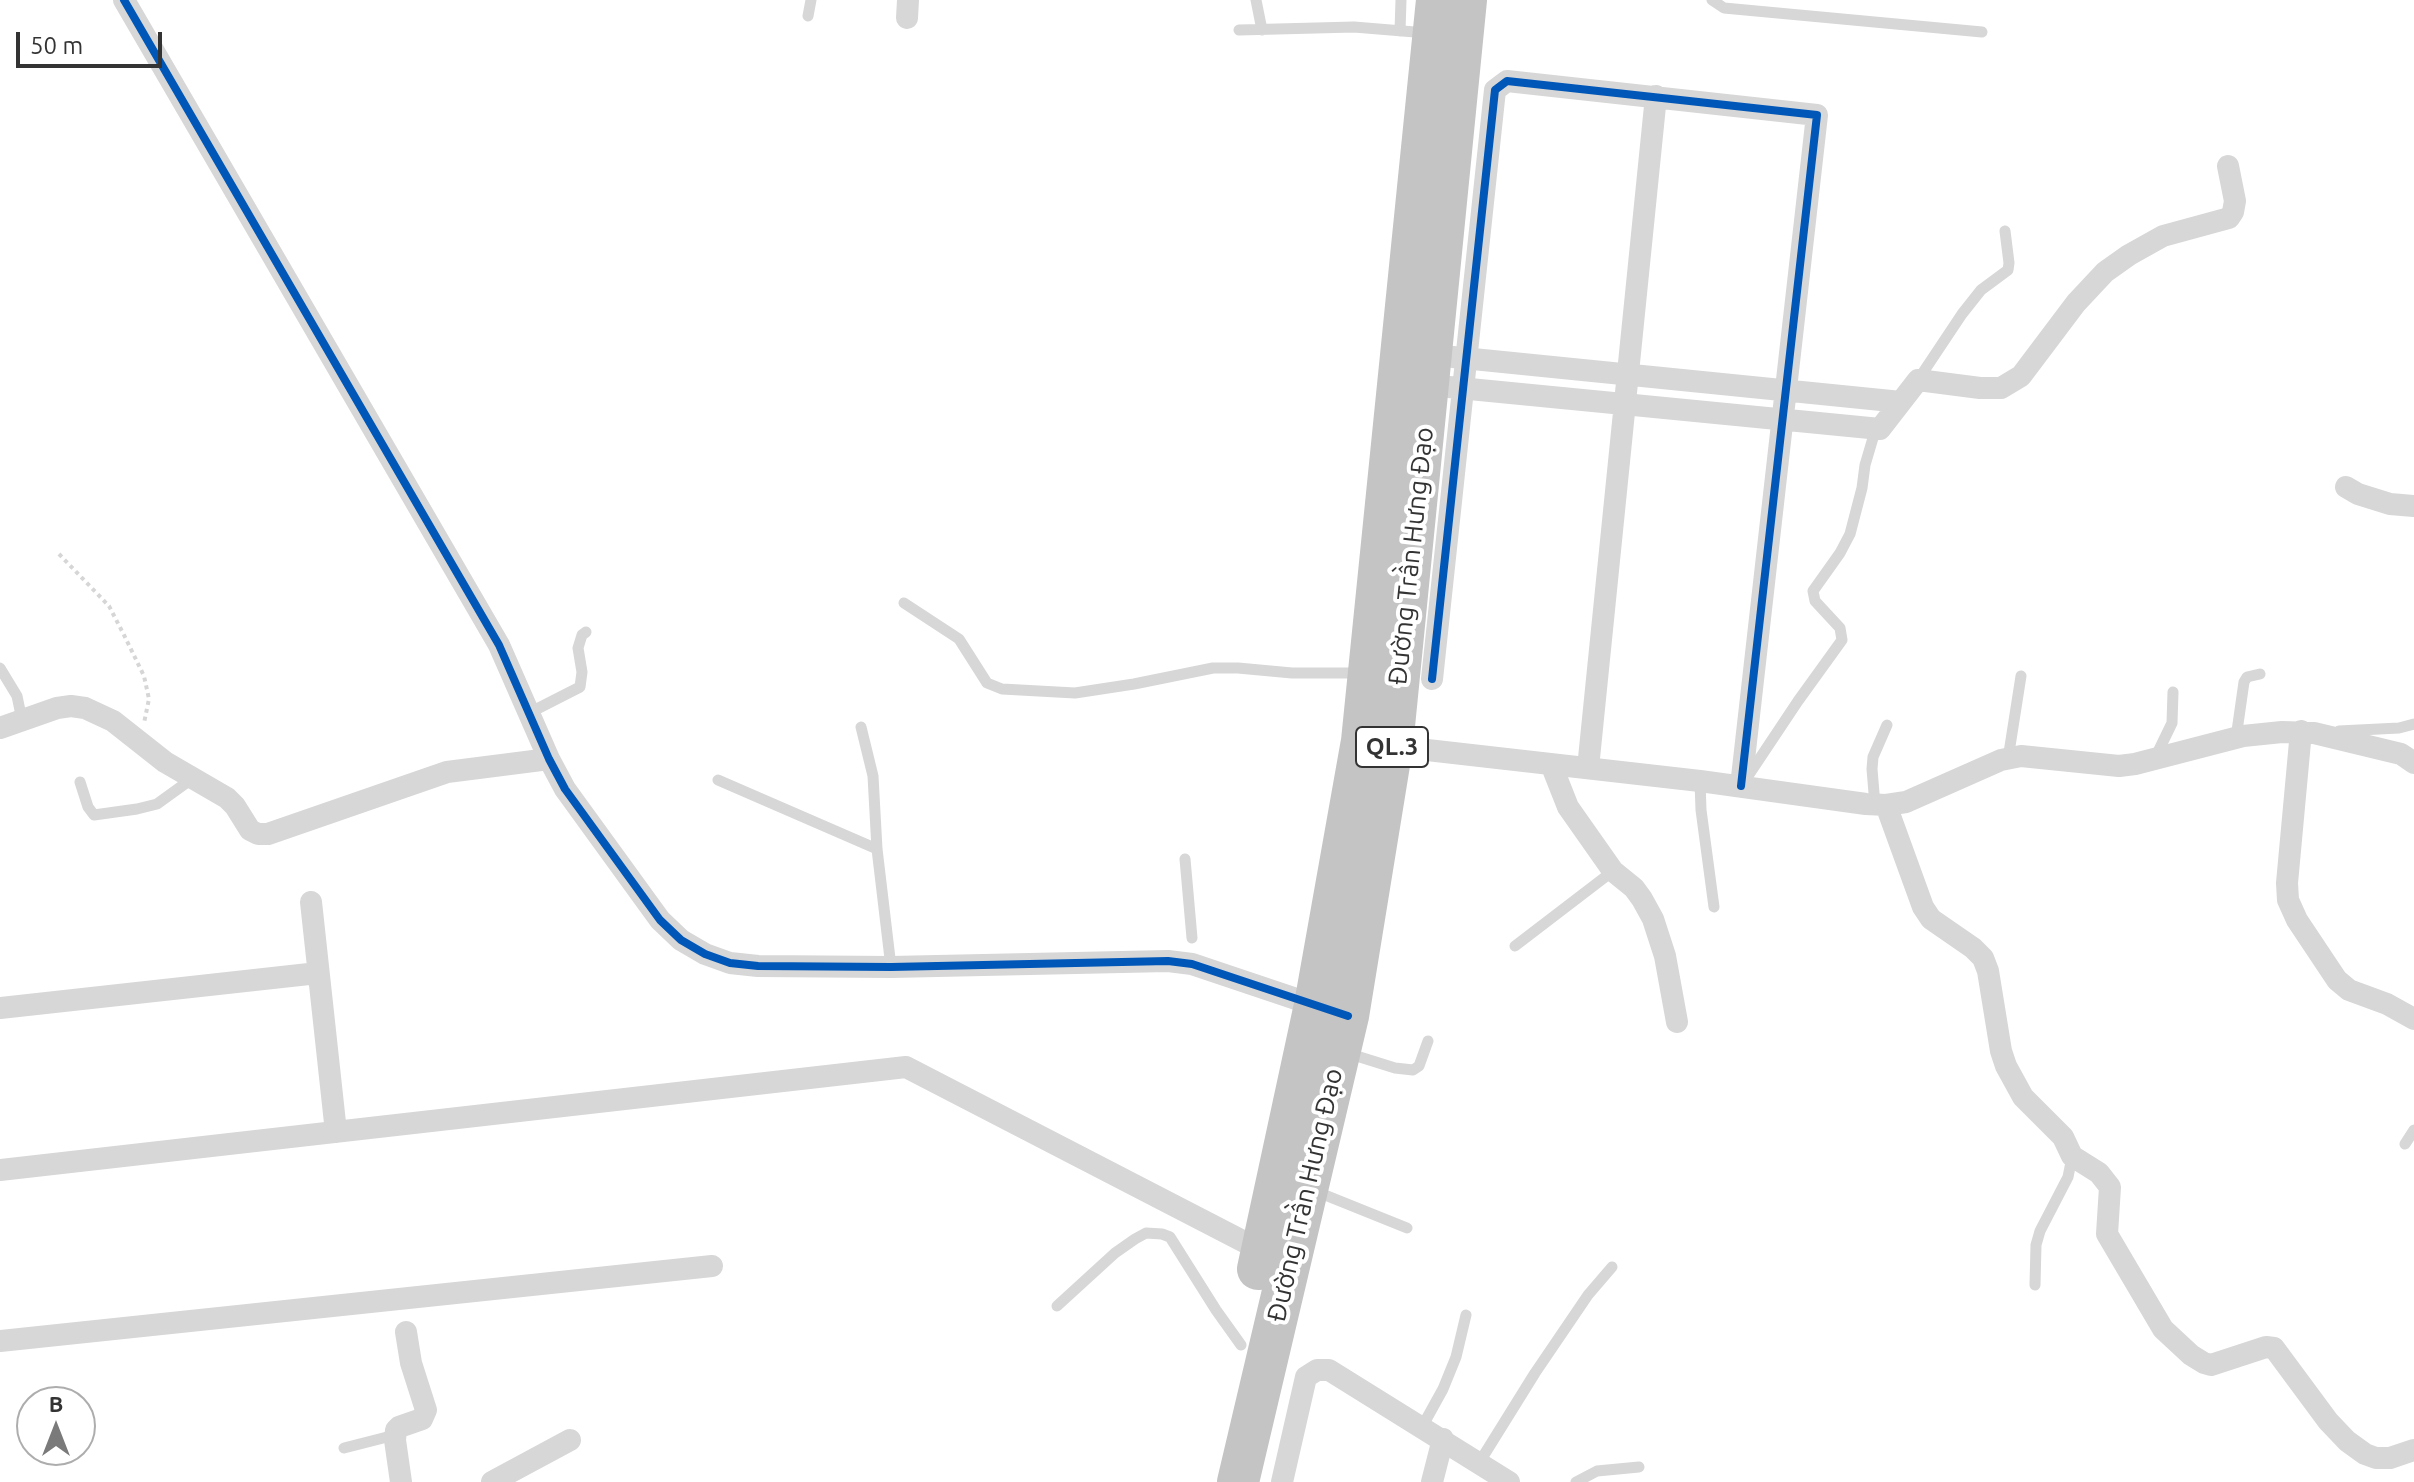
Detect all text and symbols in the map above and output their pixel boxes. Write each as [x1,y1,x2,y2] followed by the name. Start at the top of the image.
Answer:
[20,16,166,66] scale bar
[30,32,83,59] text: 50 m
[1382,426,1440,686] street label: Đường Trần Hưng Đạo
[1356,727,1428,767] road number: QL.3
[1261,1065,1349,1325] street label: Đường Trần Hưng Đạo
[16,1386,96,1466] north arrow
[49,1391,63,1416] text: B

